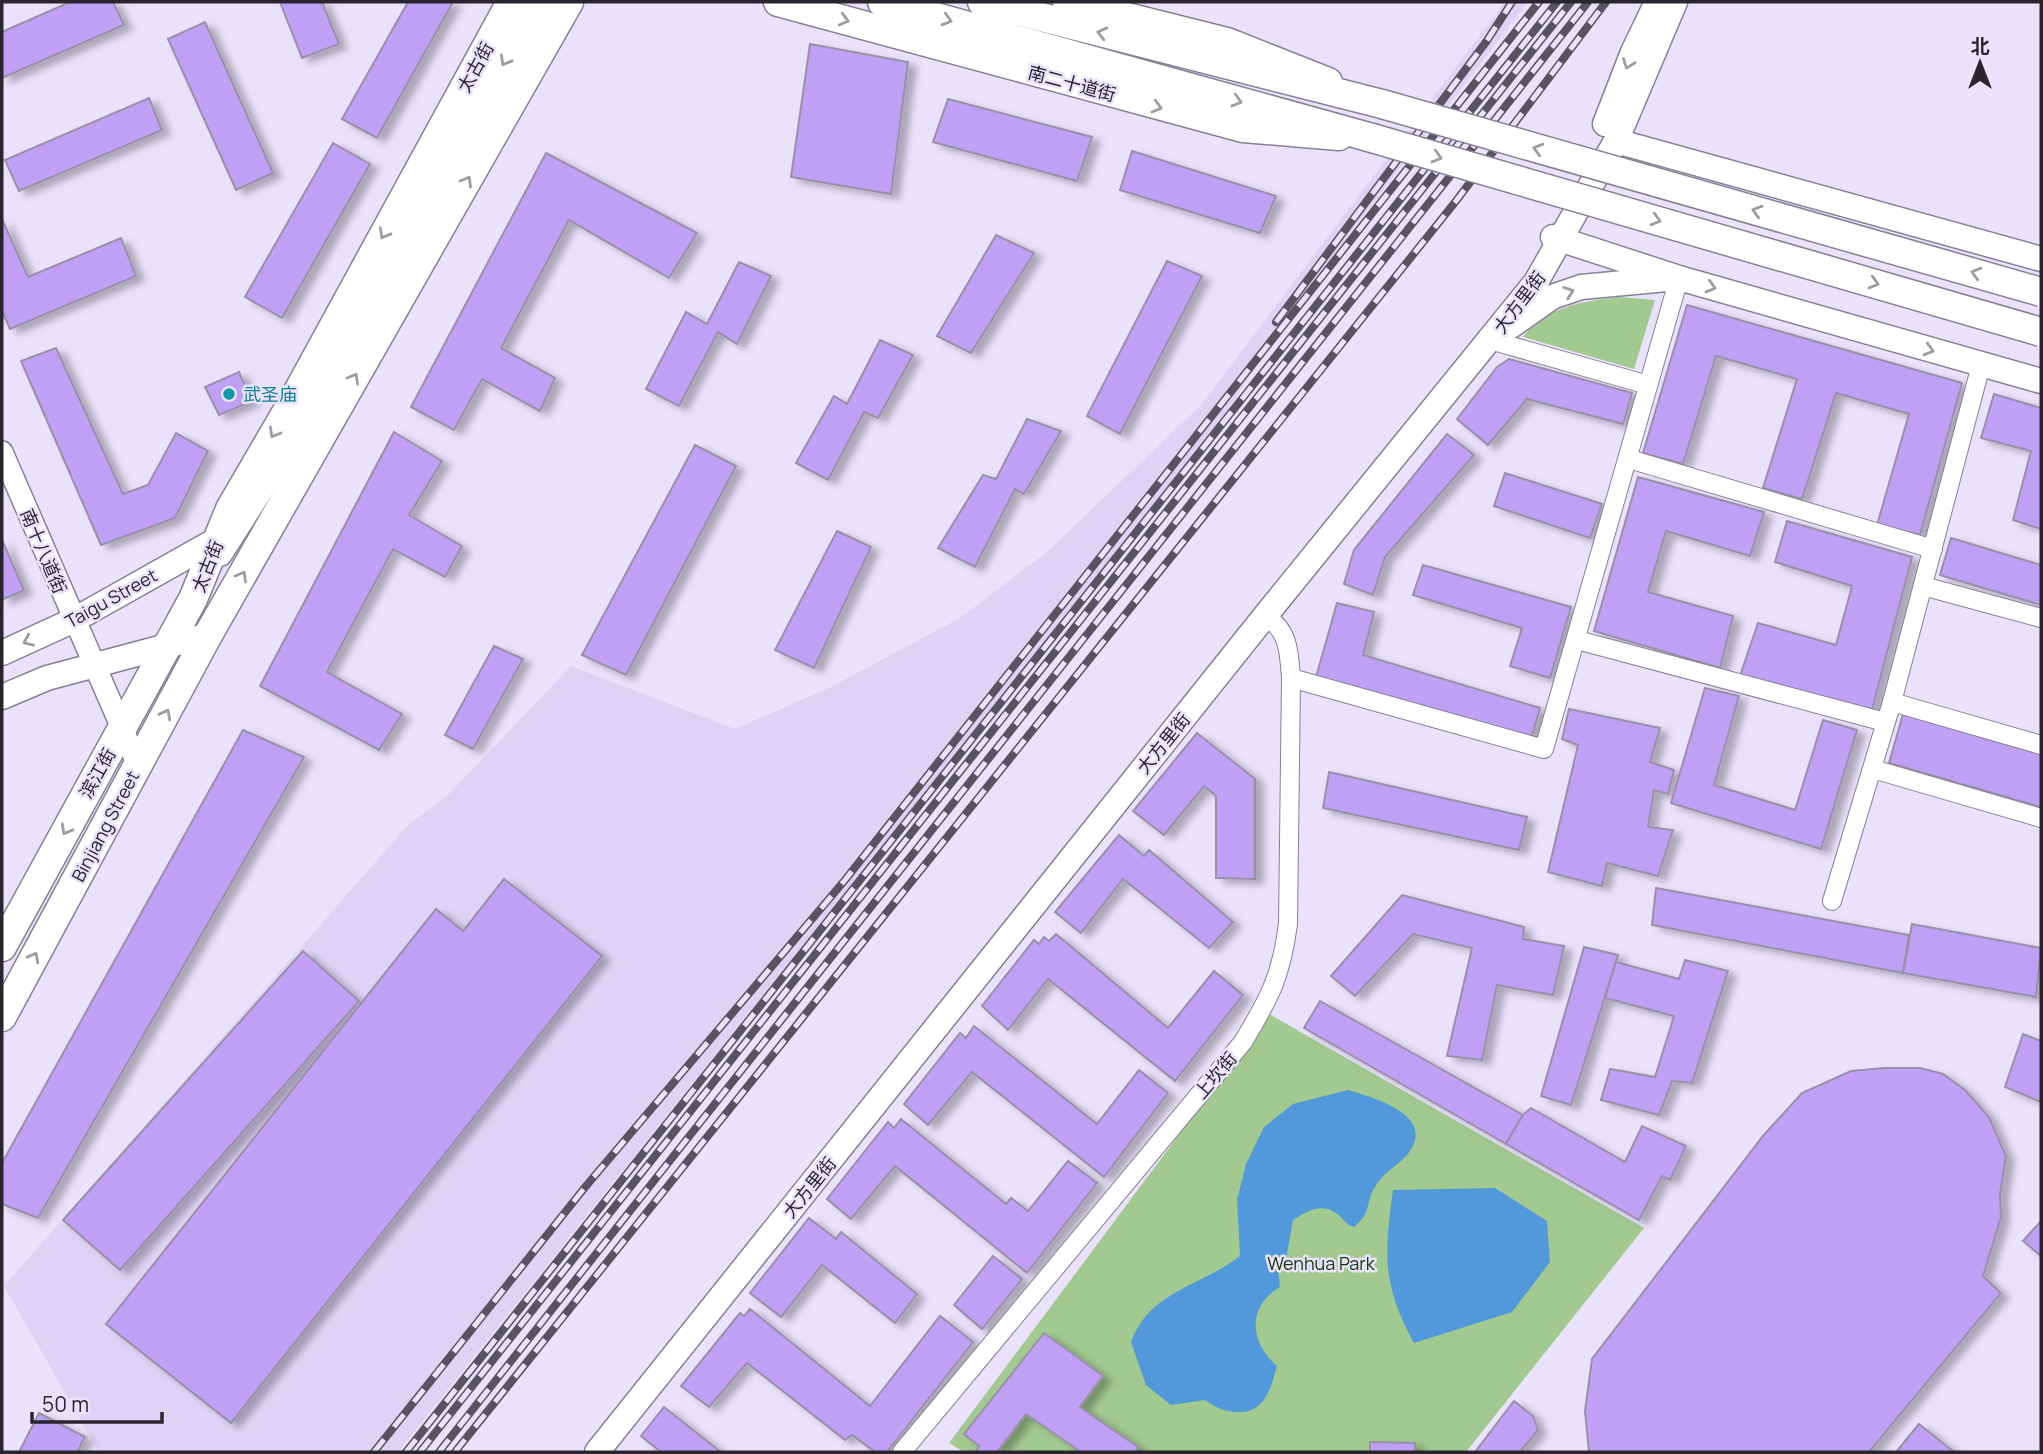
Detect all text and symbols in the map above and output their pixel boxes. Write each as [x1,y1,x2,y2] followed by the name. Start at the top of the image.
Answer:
[837,12,849,26] one-way arrow
[941,12,953,26] one-way arrow
[1096,26,1108,41] one-way arrow
[1945,28,2015,98] north arrow
[1970,33,1990,59] text: 北
[451,38,499,96] street label: 太古街
[500,54,513,67] one-way arrow
[1623,57,1637,69] one-way arrow
[1025,60,1119,106] street label: 南二十道街
[1231,93,1243,107] one-way arrow
[1151,98,1163,113] one-way arrow
[1532,142,1544,157] one-way arrow
[1431,149,1443,164] one-way arrow
[459,175,472,188] one-way arrow
[1751,204,1763,219] one-way arrow
[1649,212,1661,227] one-way arrow
[379,227,392,239] one-way arrow
[1488,266,1550,338] street label: 大方里街
[1970,267,1982,281] one-way arrow
[1868,275,1880,290] one-way arrow
[1705,279,1717,294] one-way arrow
[1562,286,1574,300] one-way arrow
[1923,342,1935,357] one-way arrow
[346,373,359,386] one-way arrow
[243,382,297,406] place label: 武圣庙
[221,386,237,402] marker: 武圣庙
[270,426,283,439] one-way arrow
[15,505,73,597] street label: 南十八道街
[186,536,228,596] street label: 太古街
[61,563,161,633] street label: Taigu Street
[234,571,247,583] one-way arrow
[23,633,36,647] one-way arrow
[1131,707,1195,779] street label: 大方里街
[157,709,171,721] one-way arrow
[73,744,121,802] street label: 滨江街
[66,766,144,886] street label: Binjiang Street
[61,823,74,836] one-way arrow
[26,952,39,964] one-way arrow
[1188,1047,1242,1103] street label: 上坎街
[777,1151,841,1223] street label: 大方里街
[1267,1251,1376,1275] park label: Wenhua Park
[32,1380,161,1424] scale bar
[42,1390,89,1418] text: 50 m

